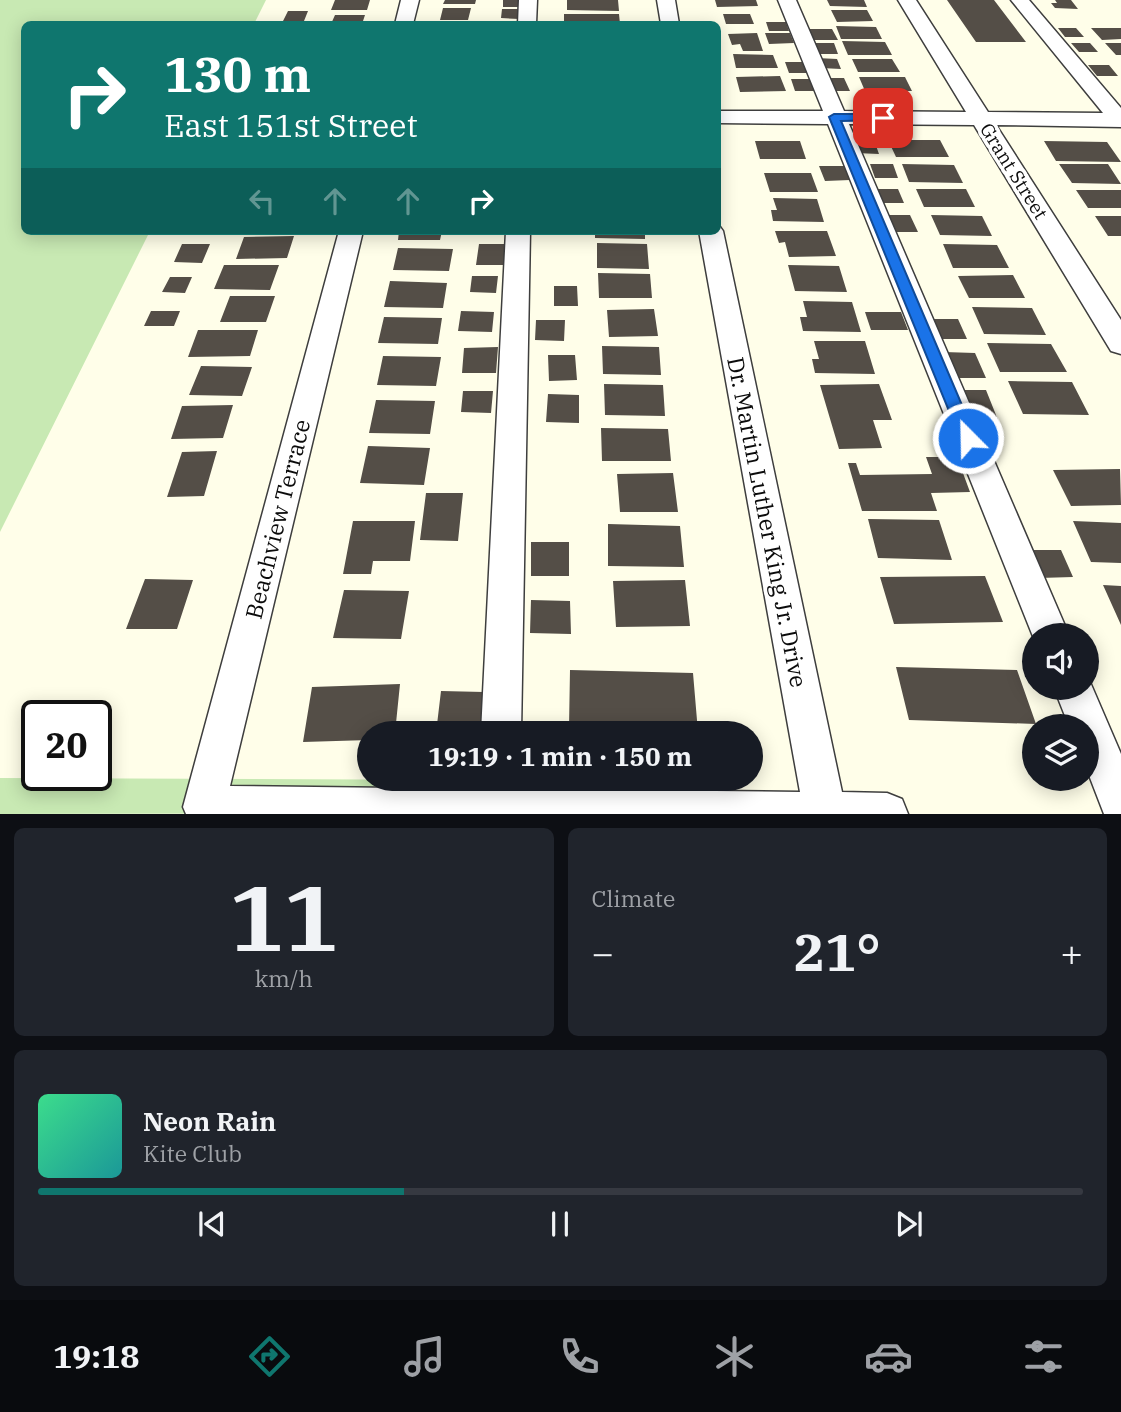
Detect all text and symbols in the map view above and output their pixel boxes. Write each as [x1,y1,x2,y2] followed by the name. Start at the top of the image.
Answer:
[164,42,311,105] text: 130 m
[49,49,140,140] icon: right
[853,88,913,148] pin
[864,99,902,137] icon: arrive
[164,104,418,146] text: East 151st Street
[975,118,1053,224] street label: Grant Street
[243,182,281,220] icon: left
[316,182,354,220] icon: ahead
[389,182,427,220] icon: ahead
[462,182,500,220] icon: right
[721,354,815,690] street label: Dr. Martin Luther King Jr. Drive
[931,401,1005,475] position arrow
[238,416,316,622] street label: Beachview Terrace
[1022,623,1099,791] map controls
[1022,623,1099,700] button: sound
[21,700,112,791] speed limit sign: 20
[1022,714,1099,791] button: layers
[428,739,692,773] text: 19:19 · 1 min · 150 m
[229,858,338,976] text: 11
[592,883,675,913] text: Climate
[794,918,881,985] text: 21°
[592,928,614,977] text: −
[1060,928,1083,977] text: +
[255,963,313,993] text: km/h
[143,1104,276,1138] text: Neon Rain
[143,1138,242,1168] text: Kite Club
[193,1205,231,1243] icon: previous
[541,1205,579,1243] icon: pause
[890,1205,928,1243] icon: next
[245,1332,294,1381] icon: directions
[400,1332,449,1381] icon: music
[555,1332,604,1381] icon: phone
[710,1332,759,1381] icon: climate
[864,1332,913,1381] icon: car
[1019,1332,1068,1381] icon: filters
[53,1335,139,1377] text: 19:18

